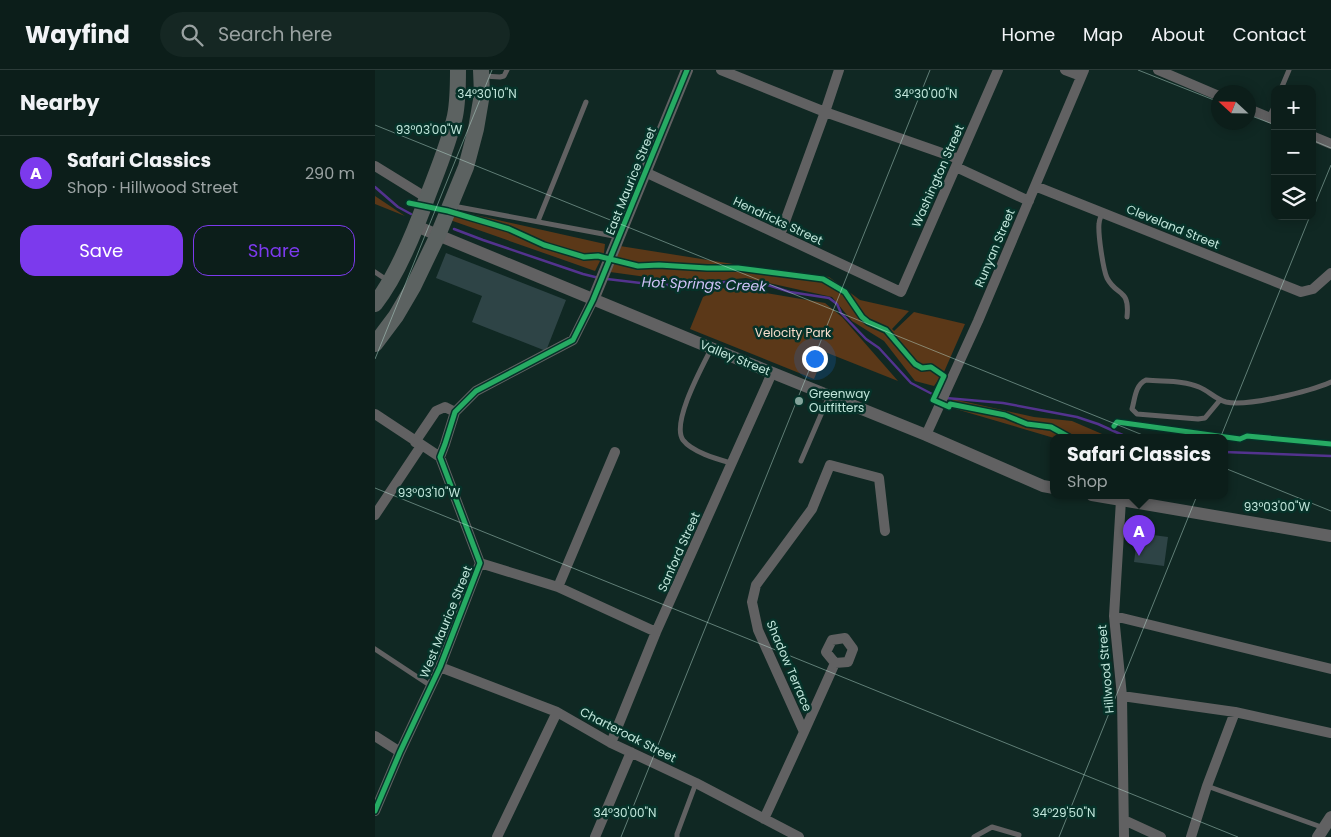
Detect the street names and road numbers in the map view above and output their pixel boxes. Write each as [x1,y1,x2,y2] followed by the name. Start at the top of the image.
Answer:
[907,122,968,230] street label: Washington Street
[601,124,660,237] street label: East Maurice Street
[731,192,826,249] street label: Hendricks Street
[1124,200,1222,253] street label: Cleveland Street
[970,206,1019,290] street label: Runyan Street
[697,336,773,379] street label: Valley Street
[653,509,704,594] street label: Sanford Street
[415,563,476,680] street label: West Maurice Street
[763,618,816,714] street label: Shadow Terrace
[1093,624,1118,714] street label: Hillwood Street
[577,703,679,766] street label: Charteroak Street

